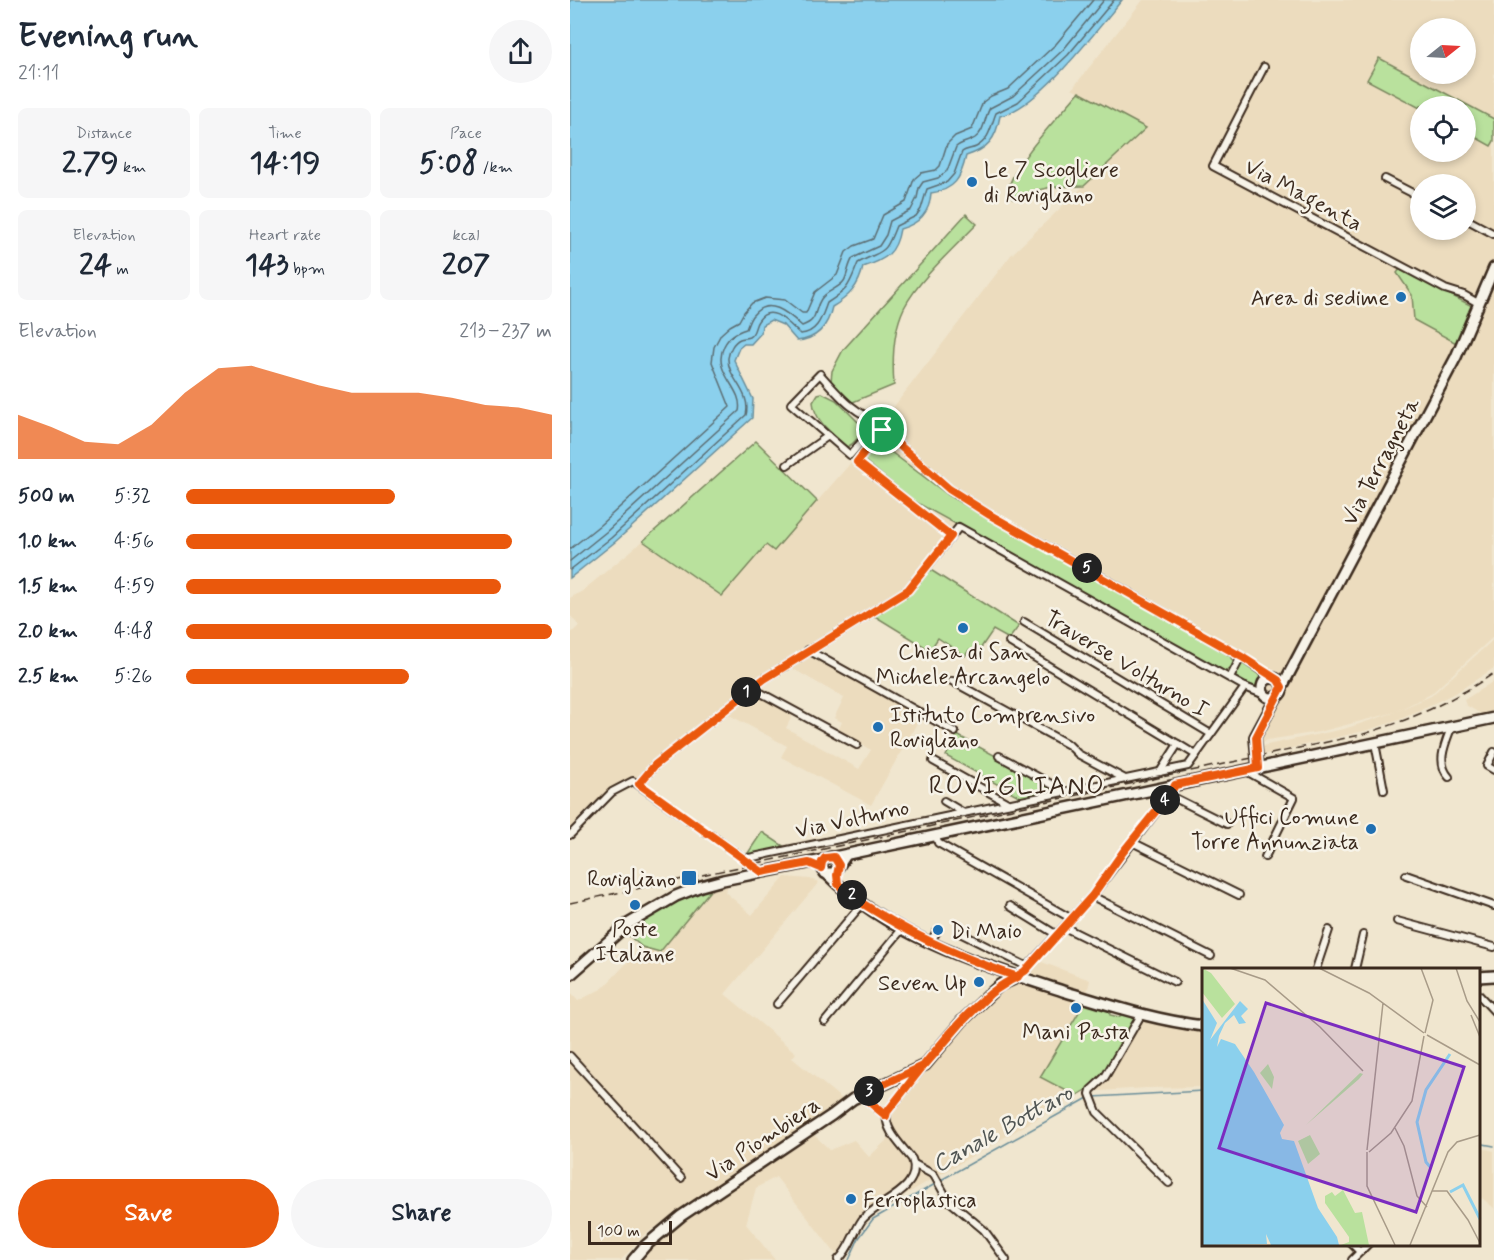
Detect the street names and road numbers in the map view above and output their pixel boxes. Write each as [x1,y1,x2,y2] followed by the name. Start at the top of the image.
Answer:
[1238,153,1367,241] street label: Via Magenta
[1336,393,1428,531] street label: Via Terragneta
[1039,605,1213,725] street label: Traverse Volturno I
[793,794,912,846] street label: Via Volturno
[700,1091,826,1188] street label: Via Piombiera

